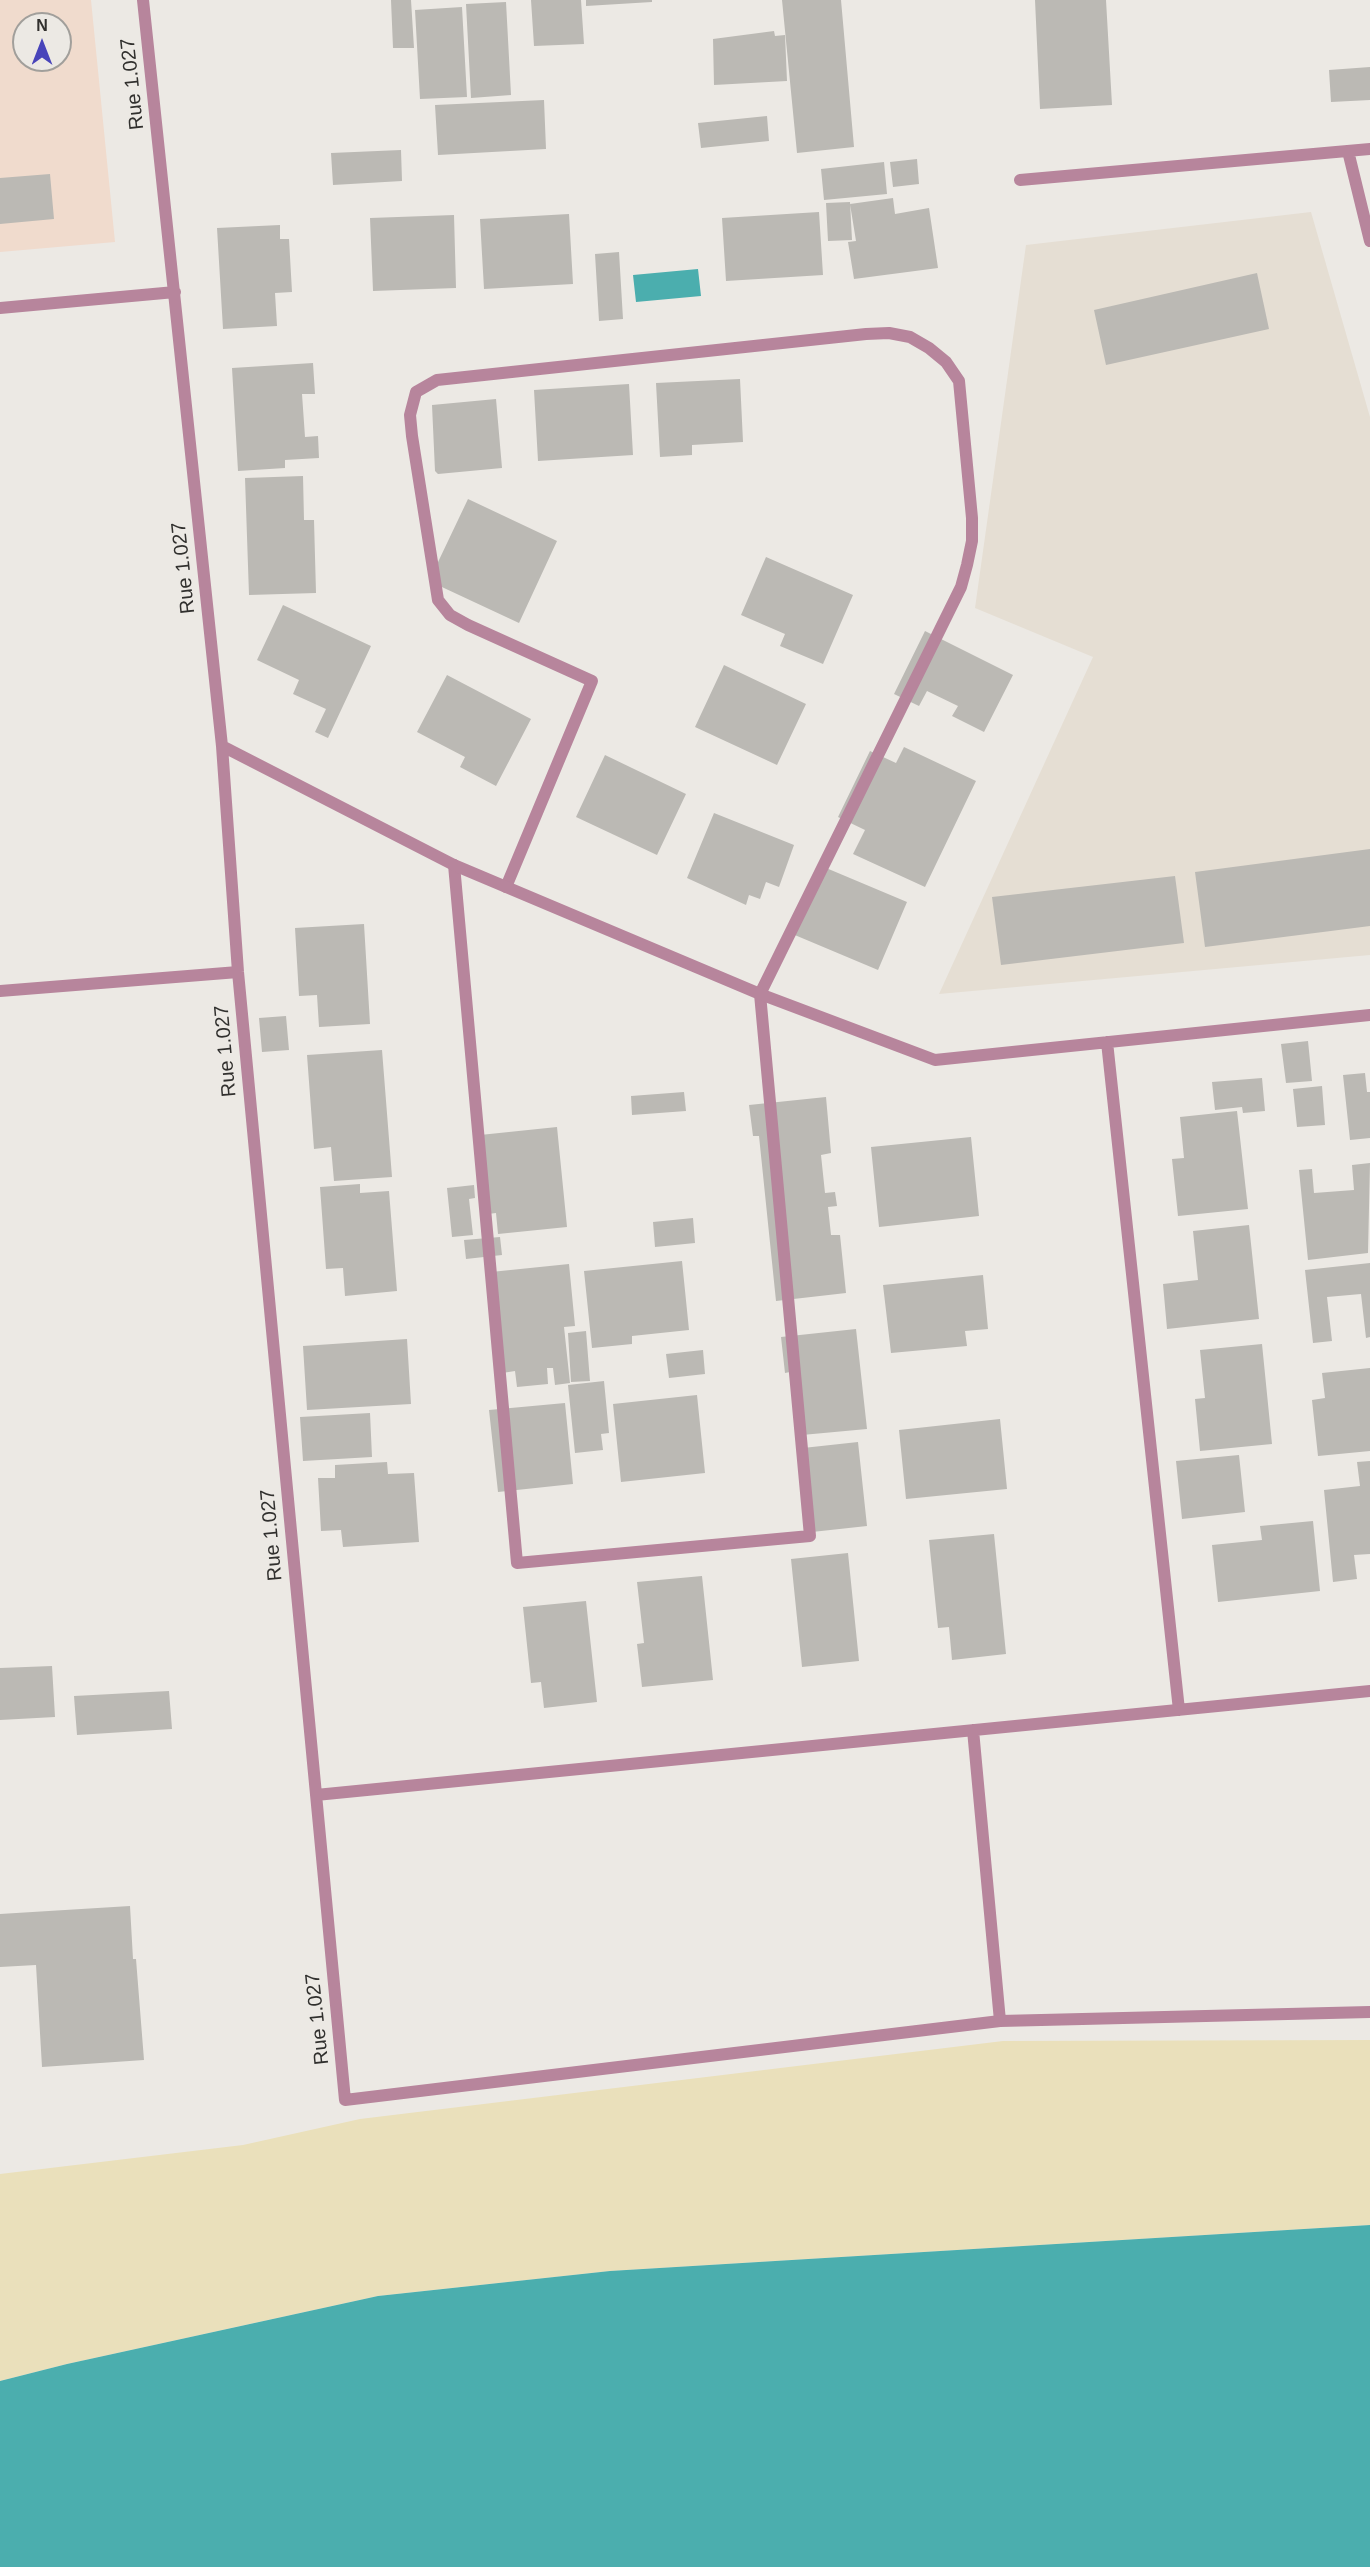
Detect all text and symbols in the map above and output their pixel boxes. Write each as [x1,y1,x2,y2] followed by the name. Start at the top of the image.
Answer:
[12,12,72,72] north arrow
[36,17,48,34] text: N
[116,37,150,131] street label: Rue 1.027
[167,521,201,615] street label: Rue 1.027
[210,1004,242,1098] street label: Rue 1.027
[256,1488,288,1582] street label: Rue 1.027
[301,1972,335,2066] street label: Rue 1.027

